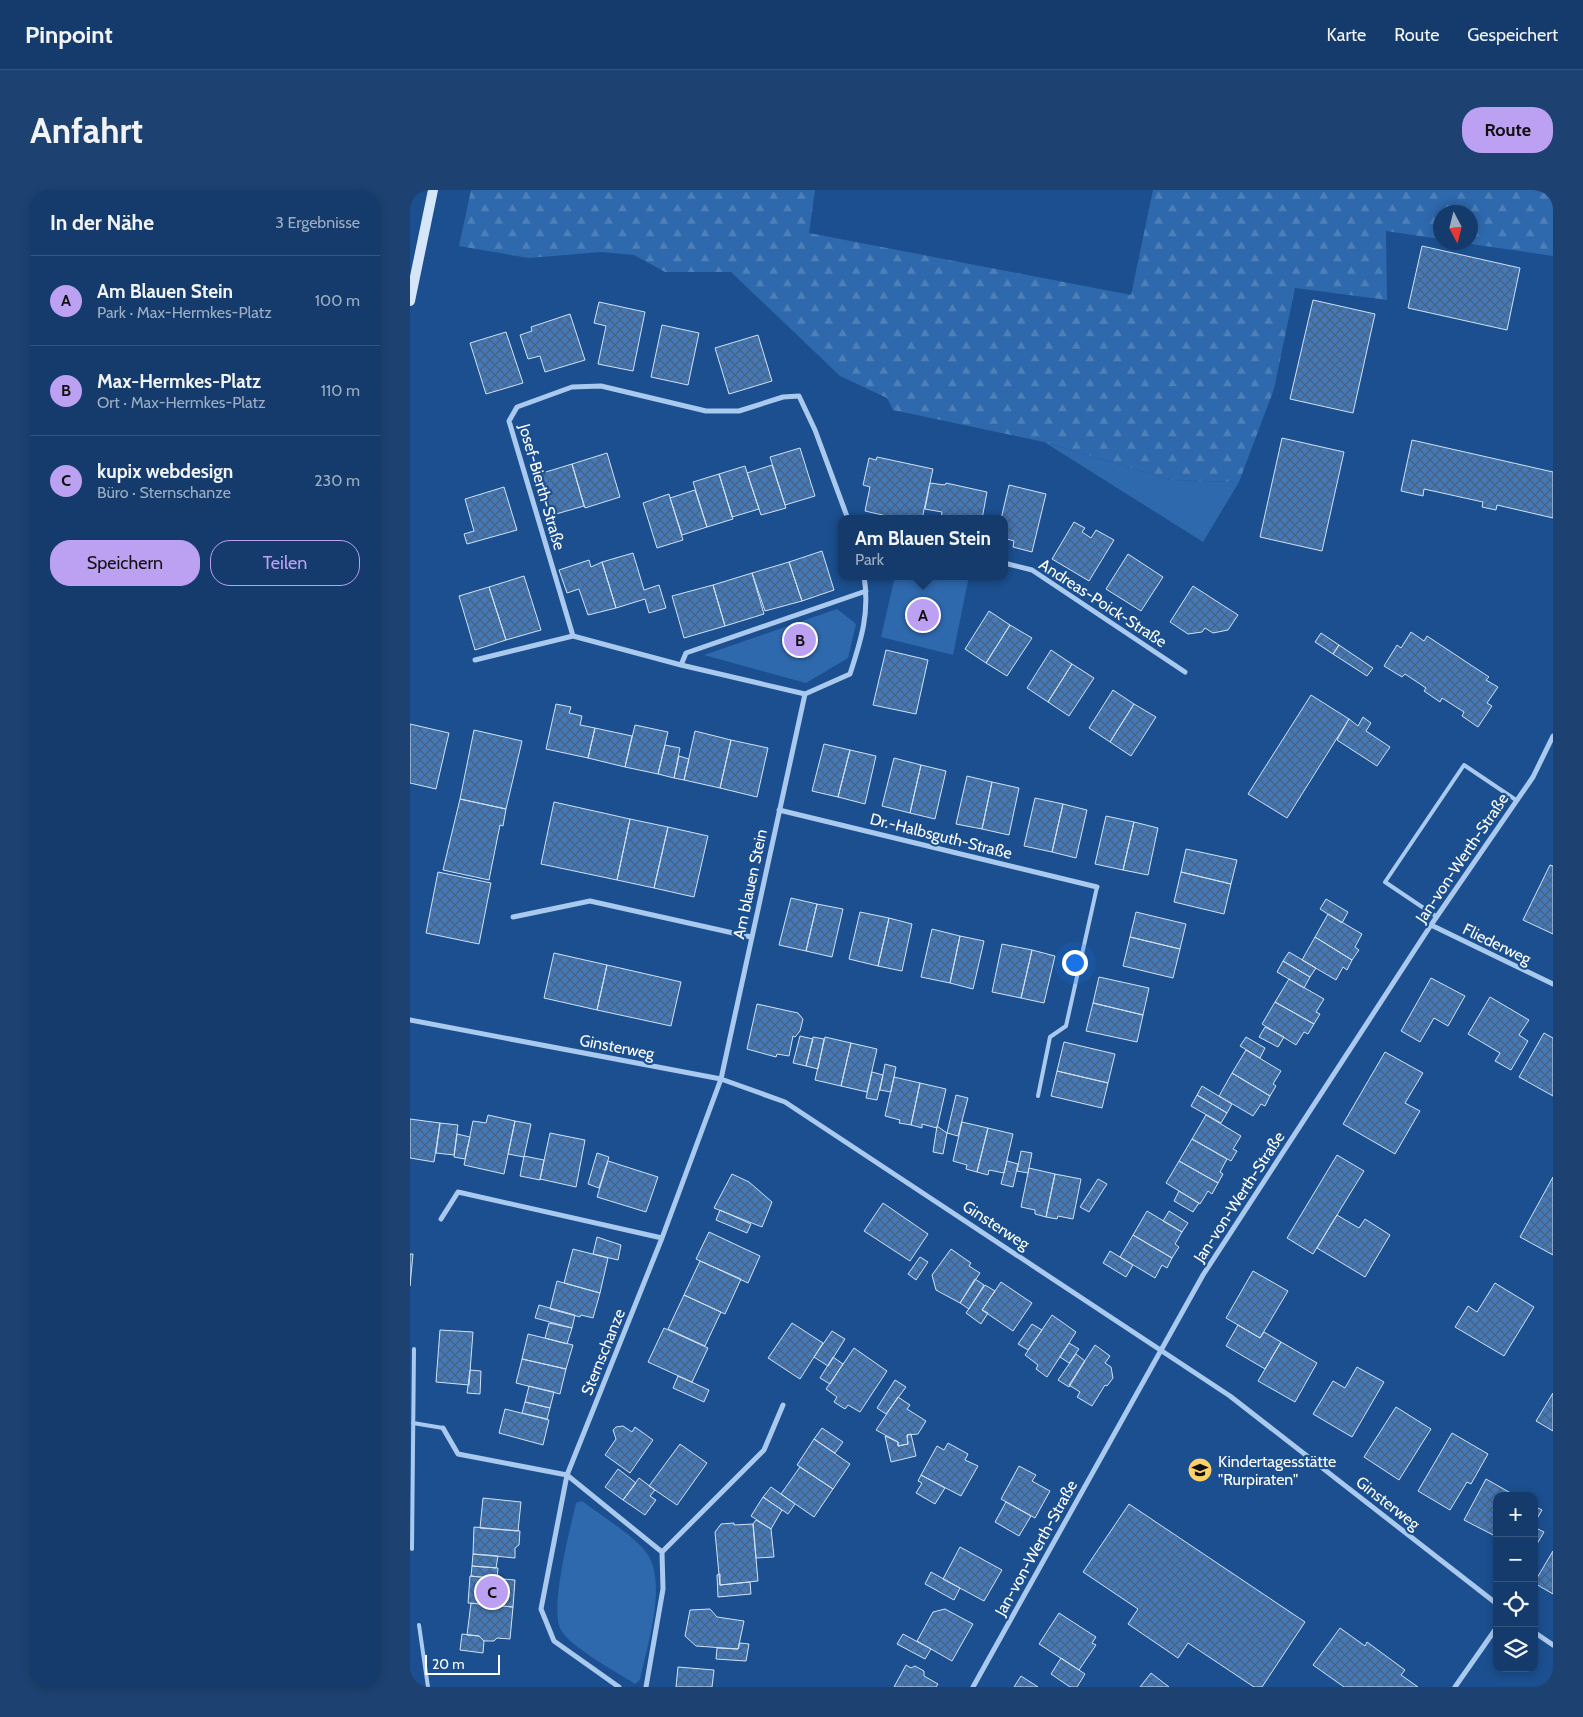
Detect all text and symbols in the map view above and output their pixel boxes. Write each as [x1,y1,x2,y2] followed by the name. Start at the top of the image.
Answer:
[25,20,113,49] text: Pinpoint
[1327,24,1366,46] text: Karte
[1394,24,1439,46] text: Route
[1467,24,1558,46] text: Gespeichert
[1462,107,1553,153] button: Route
[30,109,143,152] text: Anfahrt
[1433,205,1478,250] north arrow
[50,210,154,235] text: In der Nähe
[275,213,360,232] text: 3 Ergebnisse
[97,280,233,303] text: Am Blauen Stein
[61,291,71,310] text: A
[315,291,360,310] text: 100 m
[97,303,272,322] text: Park · Max-Hermkes-Platz
[97,370,261,393] text: Max-Hermkes-Platz
[61,381,71,400] text: B
[321,381,360,400] text: 110 m
[97,393,266,412] text: Ort · Max-Hermkes-Platz
[515,421,569,552] street label: Josef-Bierth-Straße
[97,460,233,483] text: kupix webdesign
[61,471,71,490] text: C
[314,471,360,490] text: 230 m
[97,483,231,502] text: Büro · Sternschanze
[838,515,1008,580] popup
[855,527,991,550] text: Am Blauen Stein
[50,540,200,586] button: Speichern
[210,540,360,586] button: Teilen
[855,550,884,569] text: Park
[1036,555,1170,651] street label: Andreas-Poick-Straße
[907,596,939,634] pin: A
[784,621,816,659] pin: B
[1411,790,1512,927] street label: Jan-von-Werth-Straße
[868,809,1014,863] street label: Dr.-Halbsguth-Straße
[729,827,771,941] street label: Am blauen Stein
[1460,919,1535,969] street label: Fliederweg
[1062,950,1088,976] your location
[578,1030,657,1064] street label: Ginsterweg
[1189,1128,1288,1267] street label: Jan-von-Werth-Straße
[959,1196,1034,1254] street label: Ginsterweg
[577,1306,629,1398] street label: Sternschanze
[1218,1452,1336,1489] place label: Kindertagesstätte "Rurpiraten"
[1187,1457,1213,1483] school or university icon: Kindertagesstätte "Rurpiraten"
[1352,1472,1425,1534] street label: Ginsterweg
[990,1477,1081,1620] street label: Jan-von-Werth-Straße
[1493,1492,1538,1672] map controls
[1493,1492,1538,1537] button: +
[1493,1537,1538,1582] button: −
[476,1573,508,1611] pin: C
[1493,1582,1538,1627] button: locate
[1493,1627,1538,1672] button: layers
[425,1652,500,1675] scale bar
[432,1655,465,1673] text: 20 m

